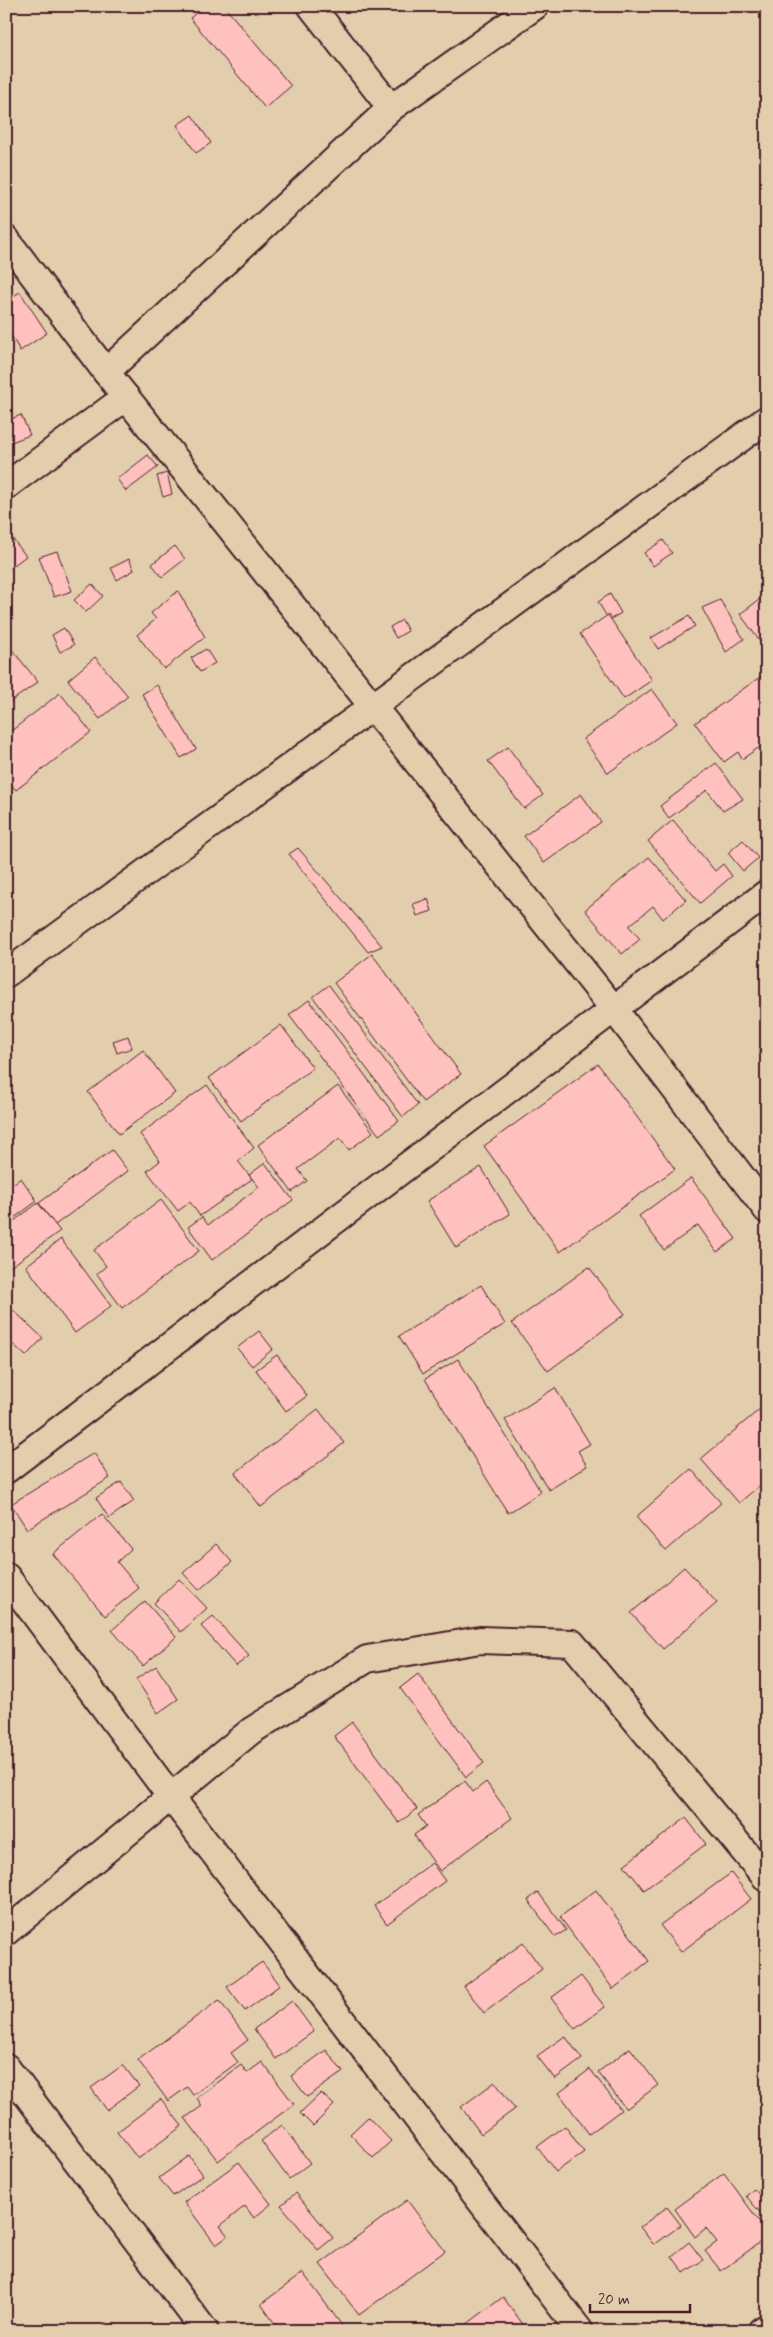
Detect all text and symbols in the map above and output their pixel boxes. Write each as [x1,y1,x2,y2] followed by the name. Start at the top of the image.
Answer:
[590,2282,690,2314] scale bar
[598,2290,630,2310] text: 20 m

